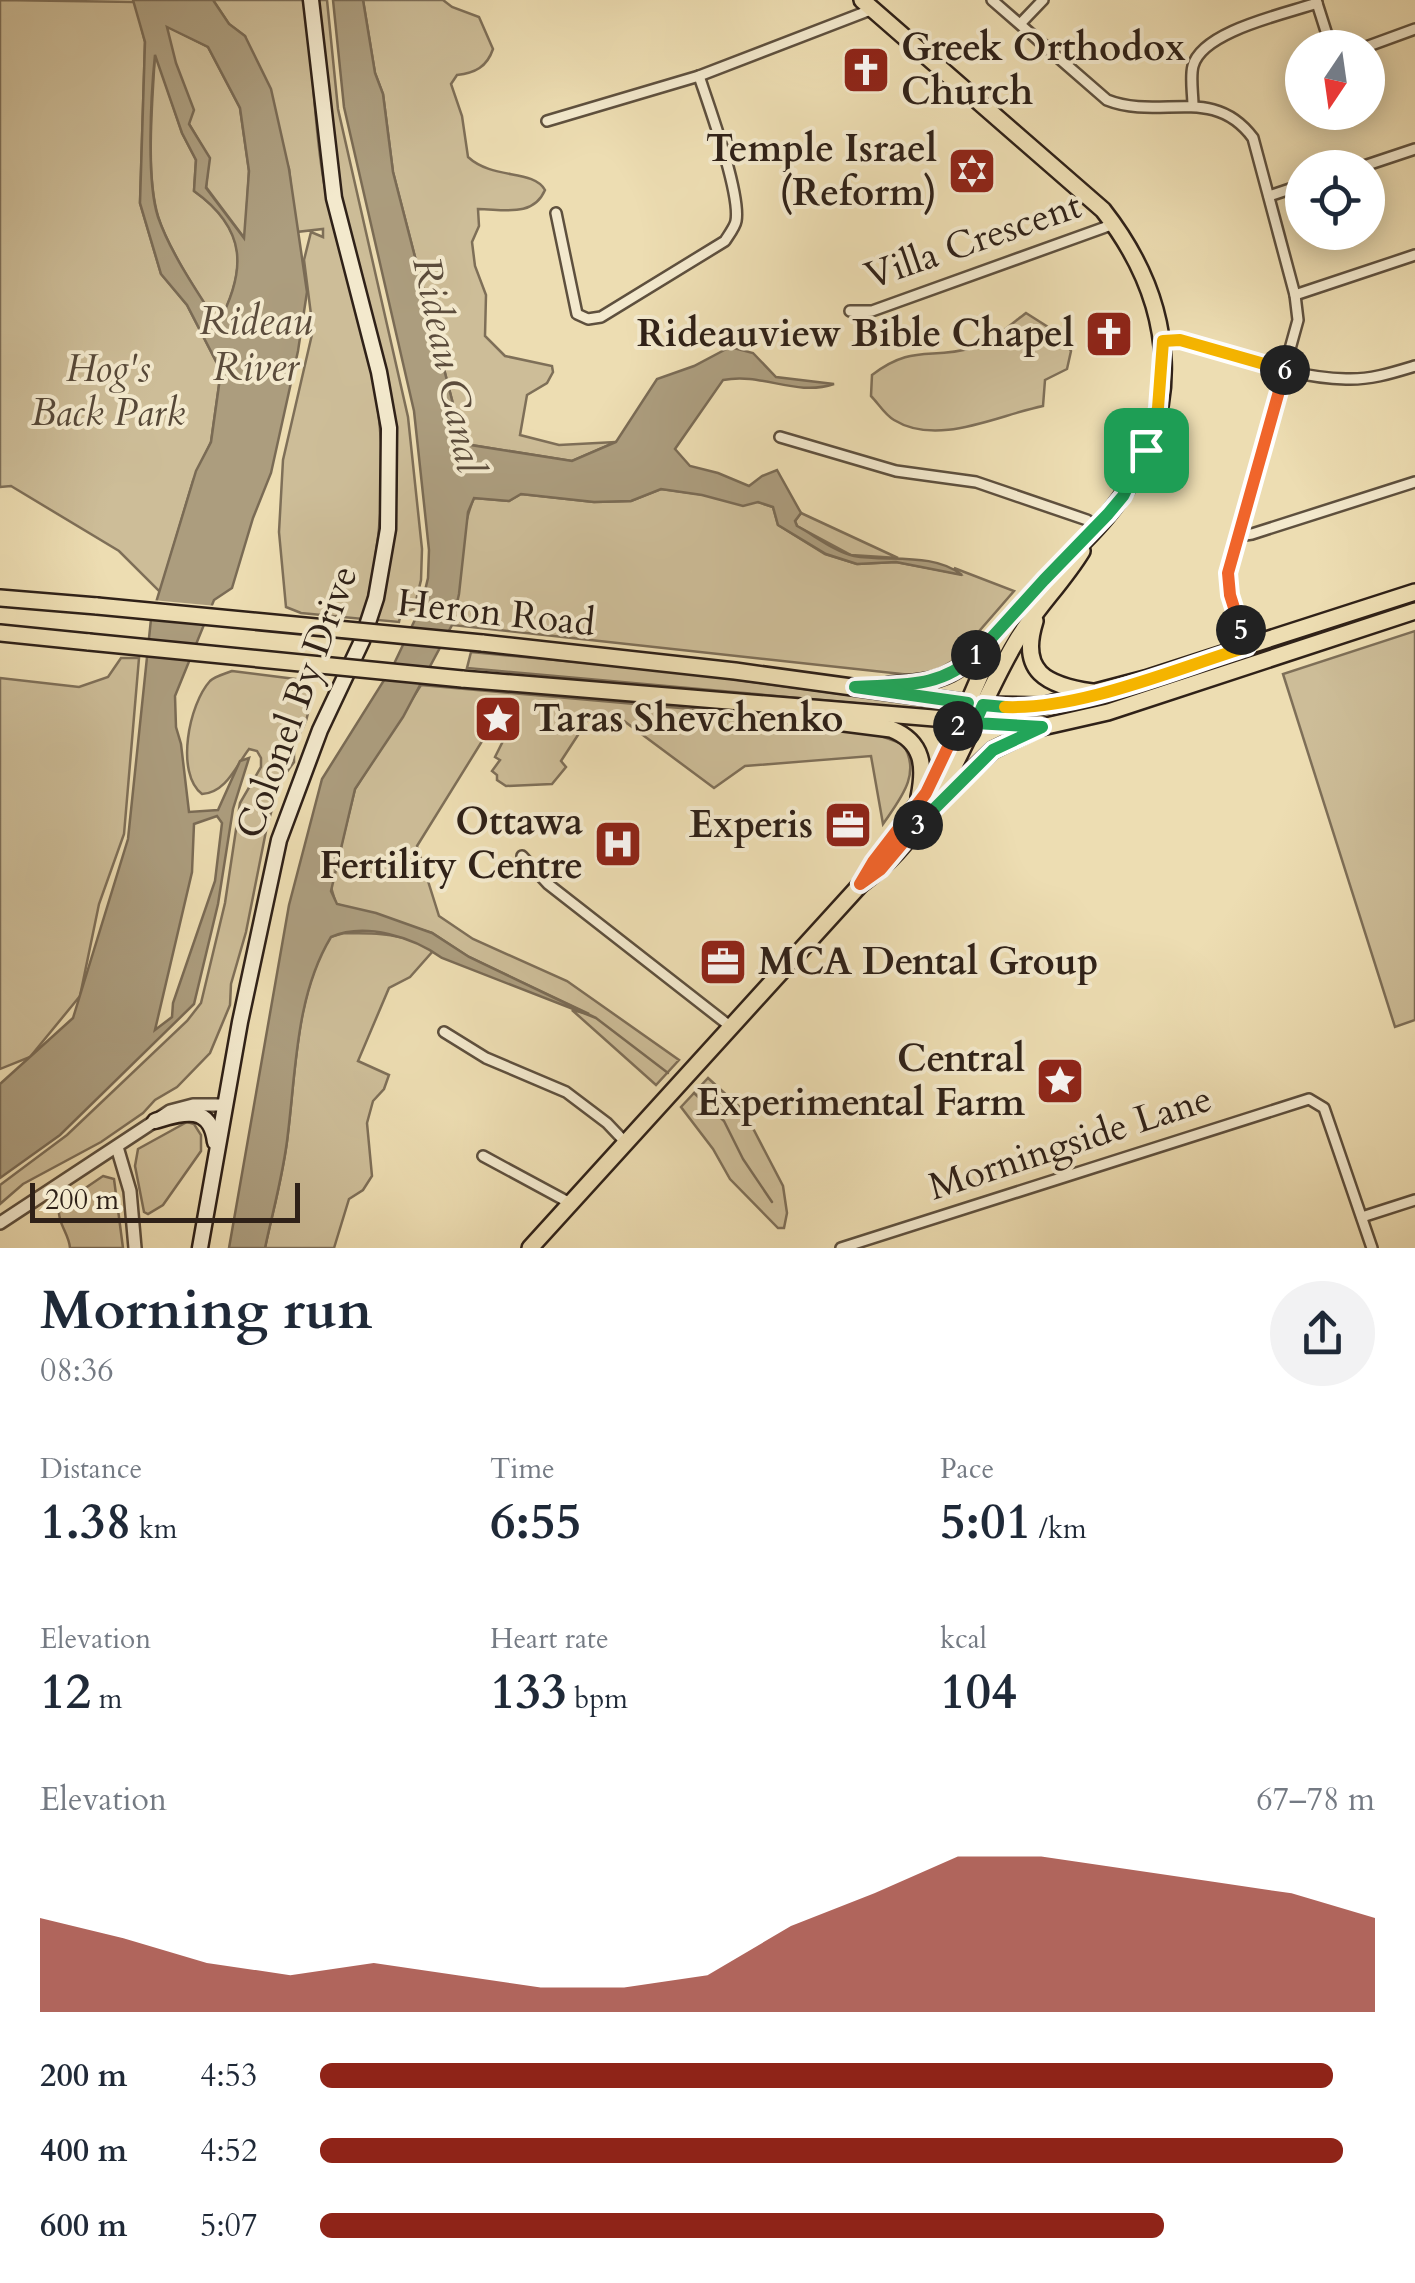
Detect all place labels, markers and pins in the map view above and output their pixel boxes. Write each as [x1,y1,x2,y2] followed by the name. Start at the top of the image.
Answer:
[901,22,1186,118] place label: Greek Orthodox Church
[840,44,892,96] church icon: Greek Orthodox Church
[706,123,937,219] place label: Temple Israel (Reform)
[946,145,998,197] synagogue icon: Temple Israel (Reform)
[637,308,1074,360] place label: Rideauview Bible Chapel
[1083,308,1135,360] church icon: Rideauview Bible Chapel
[1260,345,1310,395] pin: 6
[1104,408,1189,493] pin
[1216,605,1266,655] pin: 5
[951,630,1001,680] pin: 1
[472,693,524,745] place icon: Taras Shevchenko
[533,693,844,745] place label: Taras Shevchenko
[933,701,983,751] pin: 2
[319,796,583,892] place label: Ottawa Fertility Centre
[689,799,813,851] place label: Experis
[822,799,874,851] office icon: Experis
[893,800,943,850] pin: 3
[592,818,644,870] hospital icon: Ottawa Fertility Centre
[697,936,749,988] office icon: MCA Dental Group
[758,936,1099,988] place label: MCA Dental Group
[696,1033,1025,1129] place label: Central Experimental Farm
[1034,1055,1086,1107] place icon: Central Experimental Farm

